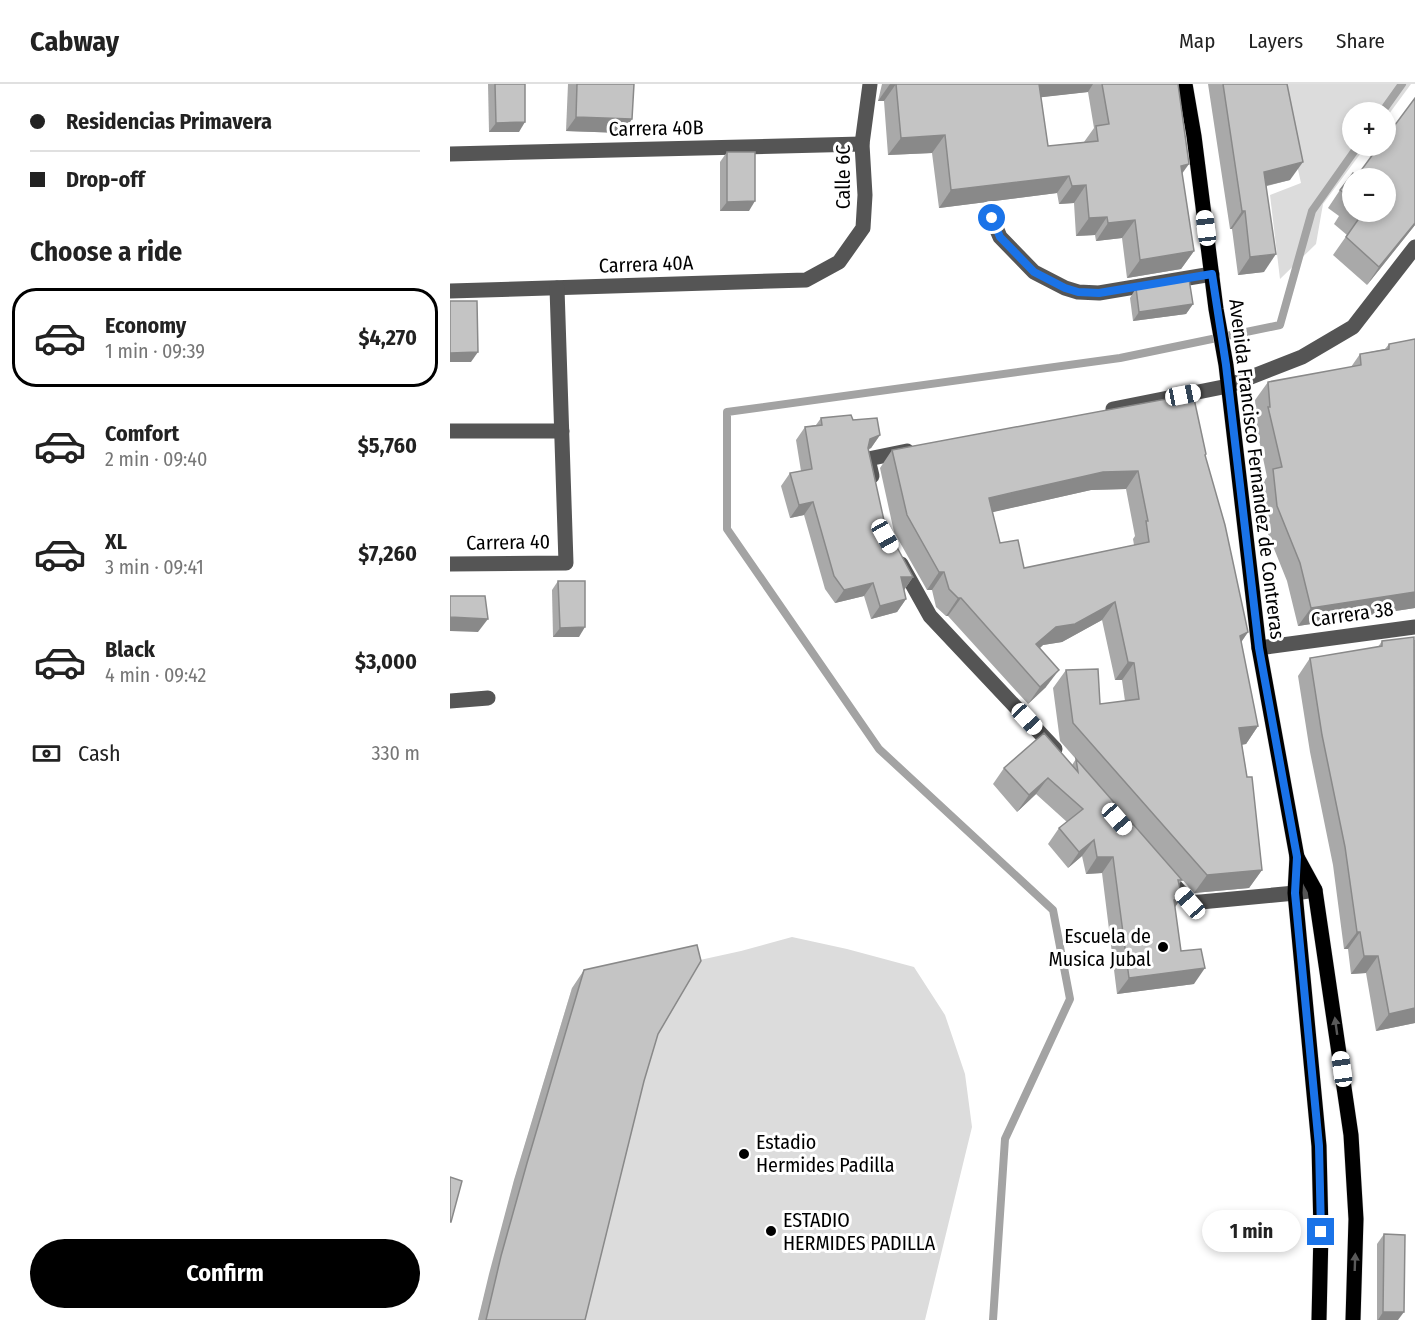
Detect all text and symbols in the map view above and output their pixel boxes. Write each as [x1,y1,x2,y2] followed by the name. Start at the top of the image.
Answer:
[30,25,119,58] text: Cabway
[1179,28,1215,54] text: Map
[1248,28,1303,54] text: Layers
[1336,28,1385,54] text: Share
[1342,102,1396,222] map controls
[1342,102,1396,156] button: +
[66,108,272,135] text: Residencias Primavera
[608,115,704,141] street label: Carrera 40B
[831,145,855,209] street label: Calle 6C
[66,166,145,193] text: Drop-off
[1342,168,1396,222] button: −
[978,204,1005,231] route start
[1195,209,1217,247] car
[30,236,182,268] text: Choose a ride
[598,250,694,278] street label: Carrera 40A
[1224,297,1290,641] street label: Avenida Francisco Fernandez de Contreras
[33,311,87,365] icon: car
[105,312,186,339] text: Economy
[359,324,417,351] text: $4,270
[105,339,205,363] text: 1 min · 09:39
[1164,383,1202,407] car
[33,419,87,473] icon: car
[105,420,179,447] text: Comfort
[358,432,417,459] text: $5,760
[105,447,207,471] text: 2 min · 09:40
[868,516,902,556] car
[33,527,87,581] icon: car
[105,528,127,555] text: XL
[466,529,550,555] street label: Carrera 40
[358,540,417,567] text: $7,260
[105,555,204,579] text: 3 min · 09:41
[1309,596,1395,632] street label: Carrera 38
[33,635,87,689] icon: car
[105,636,155,663] text: Black
[355,648,417,675] text: $3,000
[105,663,206,687] text: 4 min · 09:42
[1008,700,1046,738] car
[30,737,63,770] icon: cash
[78,740,121,767] text: Cash
[371,741,420,765] text: 330 m
[1098,800,1136,838] car
[1171,884,1209,922] car
[1049,924,1151,971] place label: Escuela de Musica Jubal
[1156,940,1170,954] marker: Escuela de Musica Jubal
[1331,1016,1340,1035] one-way arrow
[1331,1050,1353,1088] car
[756,1130,894,1177] place label: Estadio Hermides Padilla
[737,1147,751,1161] marker: Estadio Hermides Padilla
[783,1208,936,1255] place label: ESTADIO HERMIDES PADILLA
[1201,1211,1300,1253] callout: 1 min
[1307,1218,1334,1245] route end
[1230,1219,1273,1243] text: 1 min
[764,1224,778,1238] marker: ESTADIO HERMIDES PADILLA
[30,1239,420,1308] button: Confirm
[1350,1252,1359,1271] one-way arrow

